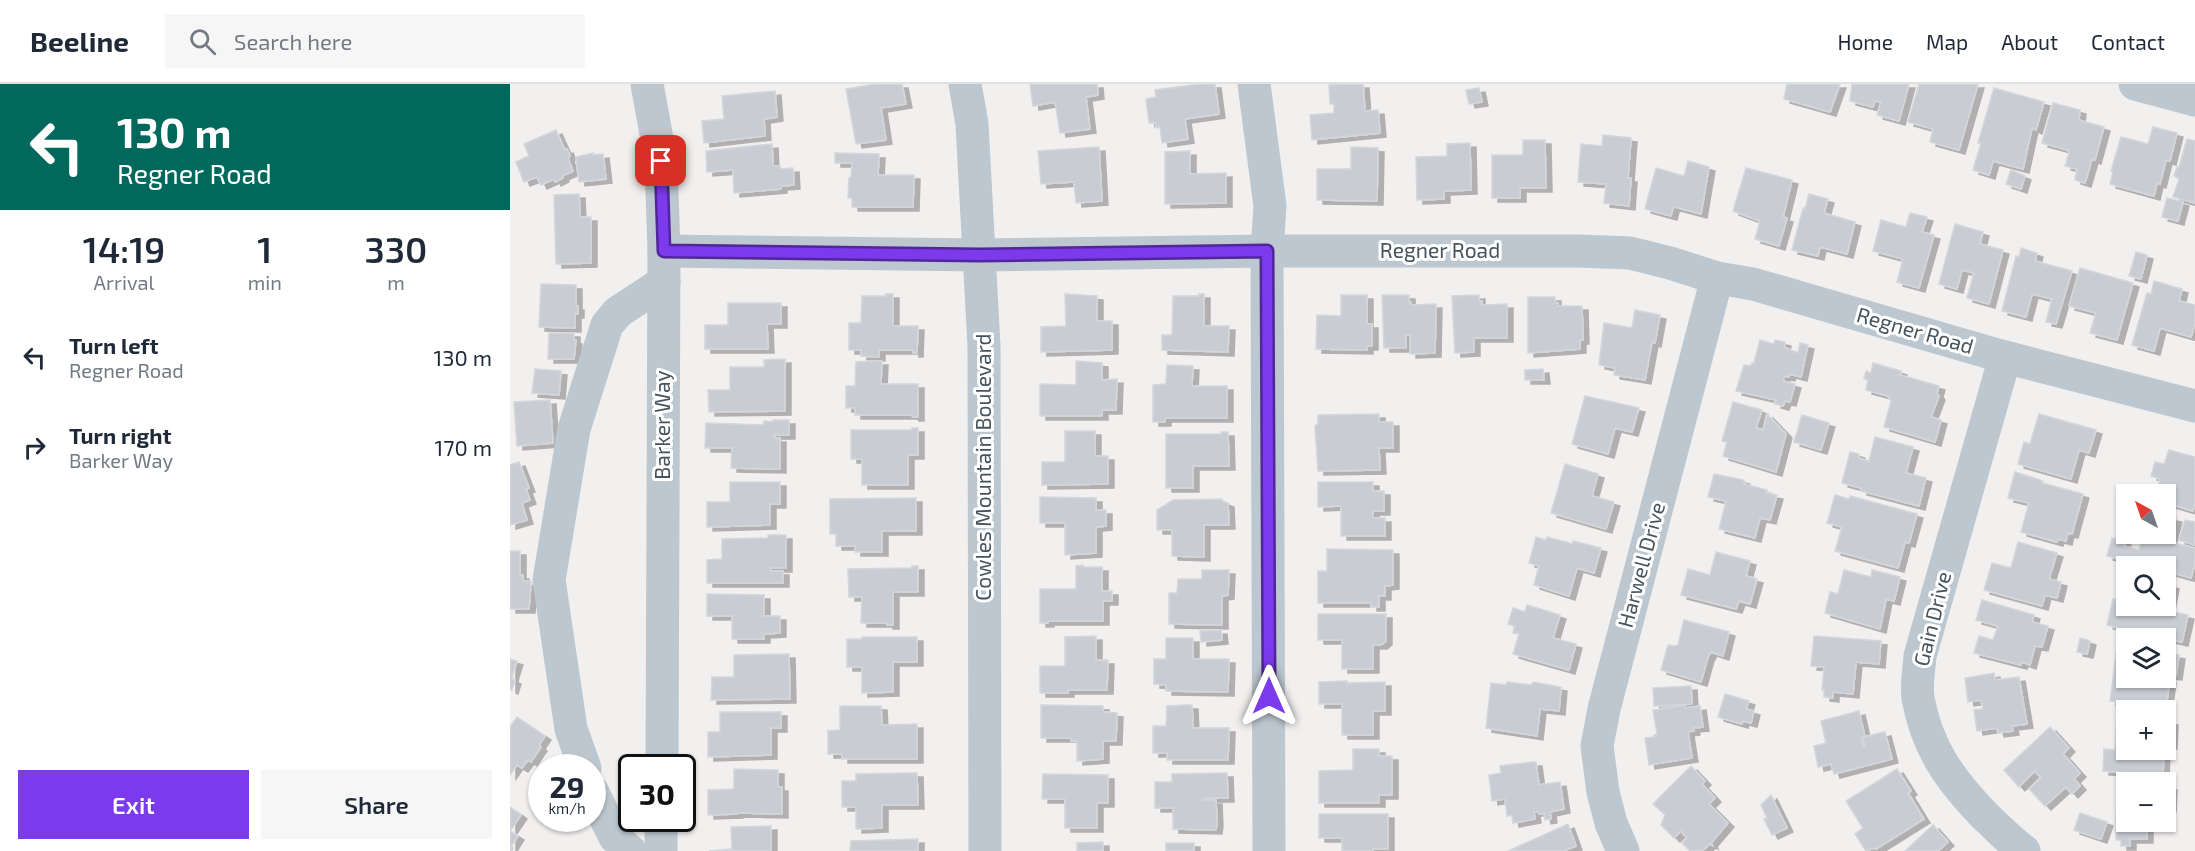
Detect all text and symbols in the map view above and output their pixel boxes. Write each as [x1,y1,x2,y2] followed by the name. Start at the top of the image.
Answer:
[165,14,585,68] search box
[30,24,129,58] text: Beeline
[186,25,219,58] icon: search
[234,28,352,54] text: Search here
[1837,29,1893,54] text: Home
[1926,29,1968,54] text: Map
[2001,29,2058,54] text: About
[2091,29,2165,54] text: Contact
[117,106,232,156] text: 130 m
[18,108,96,186] icon: left
[635,135,686,186] pin
[644,144,677,177] icon: arrive
[117,157,272,189] text: Regner Road
[83,227,165,270] text: 14:19
[257,227,272,270] text: 1
[365,227,427,270] text: 330
[1380,237,1500,262] street label: Regner Road
[93,270,154,294] text: Arrival
[248,270,282,294] text: min
[387,270,405,294] text: m
[1854,301,1977,358] street label: Regner Road
[69,332,158,358] text: Turn left
[970,333,995,601] street label: Cowles Mountain Boulevard
[18,341,51,374] icon: left
[434,344,492,370] text: 130 m
[69,358,184,382] text: Regner Road
[649,370,674,480] street label: Barker Way
[69,422,171,448] text: Turn right
[18,431,51,464] icon: right
[435,434,492,460] text: 170 m
[69,448,173,472] text: Barker Way
[2116,484,2176,544] north arrow
[2116,484,2176,832] map controls
[1612,499,1669,630] street label: Harwell Drive
[2116,556,2176,616] button: search
[1908,569,1955,669] street label: Gain Drive
[2116,628,2176,688] button: layers
[1237,664,1301,728] position arrow
[2116,700,2176,760] button: +
[618,754,696,832] speed limit sign: 30
[549,768,585,804] text: 29
[18,770,249,839] button: Exit
[261,770,492,839] button: Share
[2116,772,2176,832] button: −
[548,799,586,817] text: km/h

